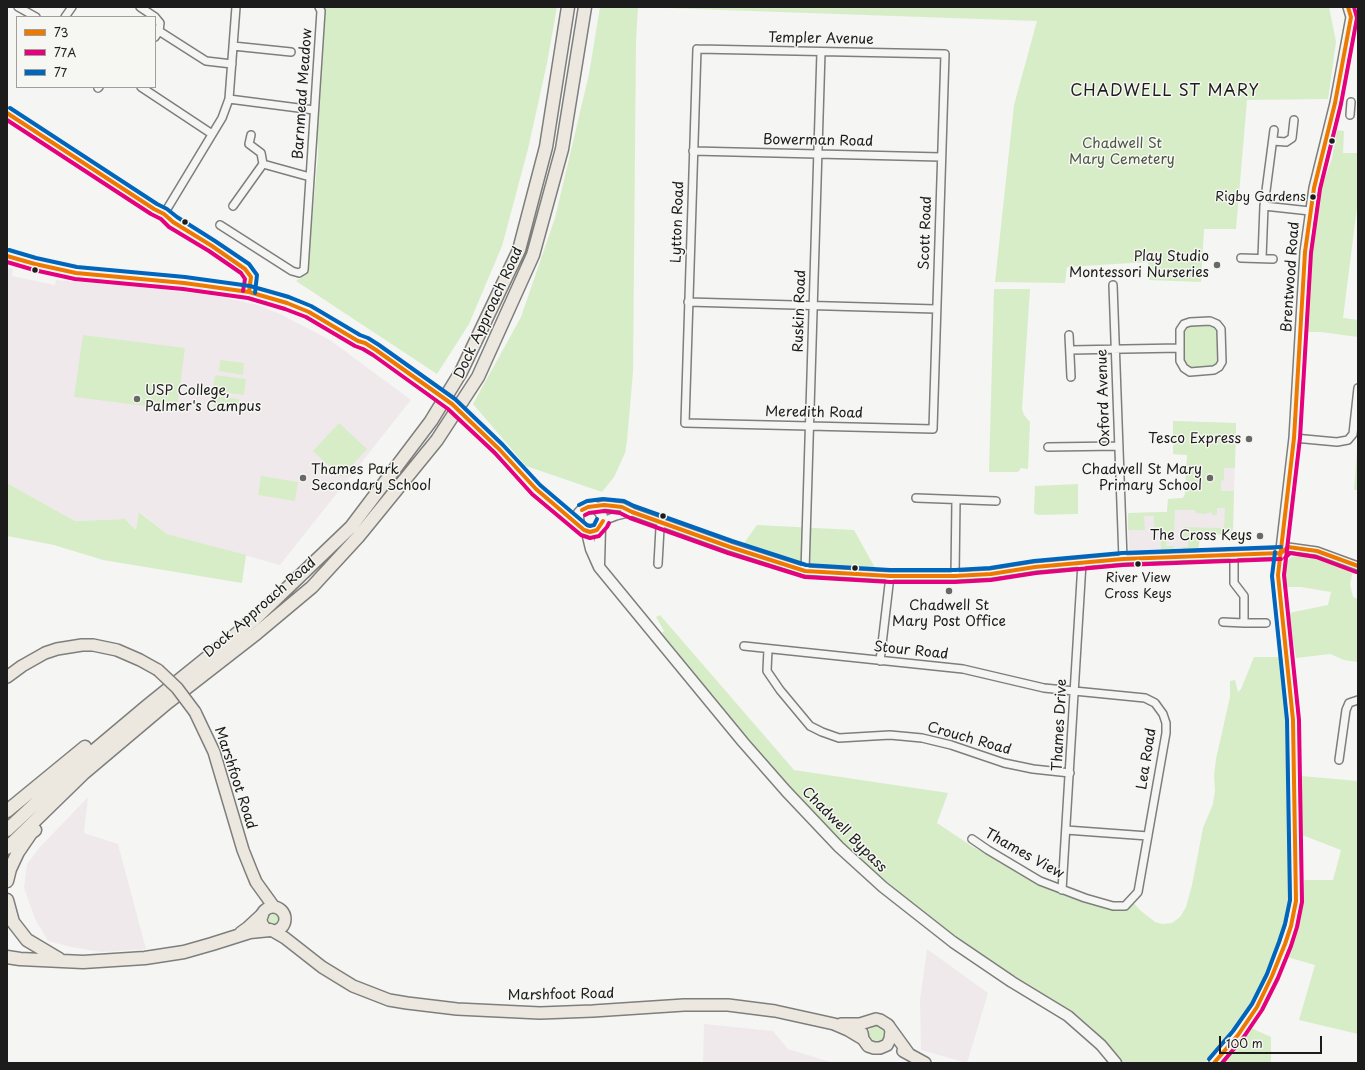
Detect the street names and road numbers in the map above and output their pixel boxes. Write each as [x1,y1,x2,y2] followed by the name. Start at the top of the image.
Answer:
[290,28,316,160] street label: Barnmead Meadow
[768,30,874,48] street label: Templer Avenue
[763,132,873,150] street label: Bowerman Road
[668,181,688,263] street label: Lytton Road
[916,196,936,270] street label: Scott Road
[1279,221,1303,333] street label: Brentwood Road
[451,244,527,382] street label: Dock Approach Road
[790,269,810,353] street label: Ruskin Road
[1094,349,1114,447] street label: Oxford Avenue
[765,404,863,422] street label: Meredith Road
[200,555,320,661] street label: Dock Approach Road
[873,639,949,663] street label: Stour Road
[1049,678,1071,772] street label: Thames Drive
[925,719,1013,759] street label: Crouch Road
[211,725,259,831] street label: Marshfoot Road
[1134,727,1160,791] street label: Lea Road
[798,784,890,876] street label: Chadwell Bypass
[981,825,1067,883] street label: Thames View
[507,986,615,1004] street label: Marshfoot Road

